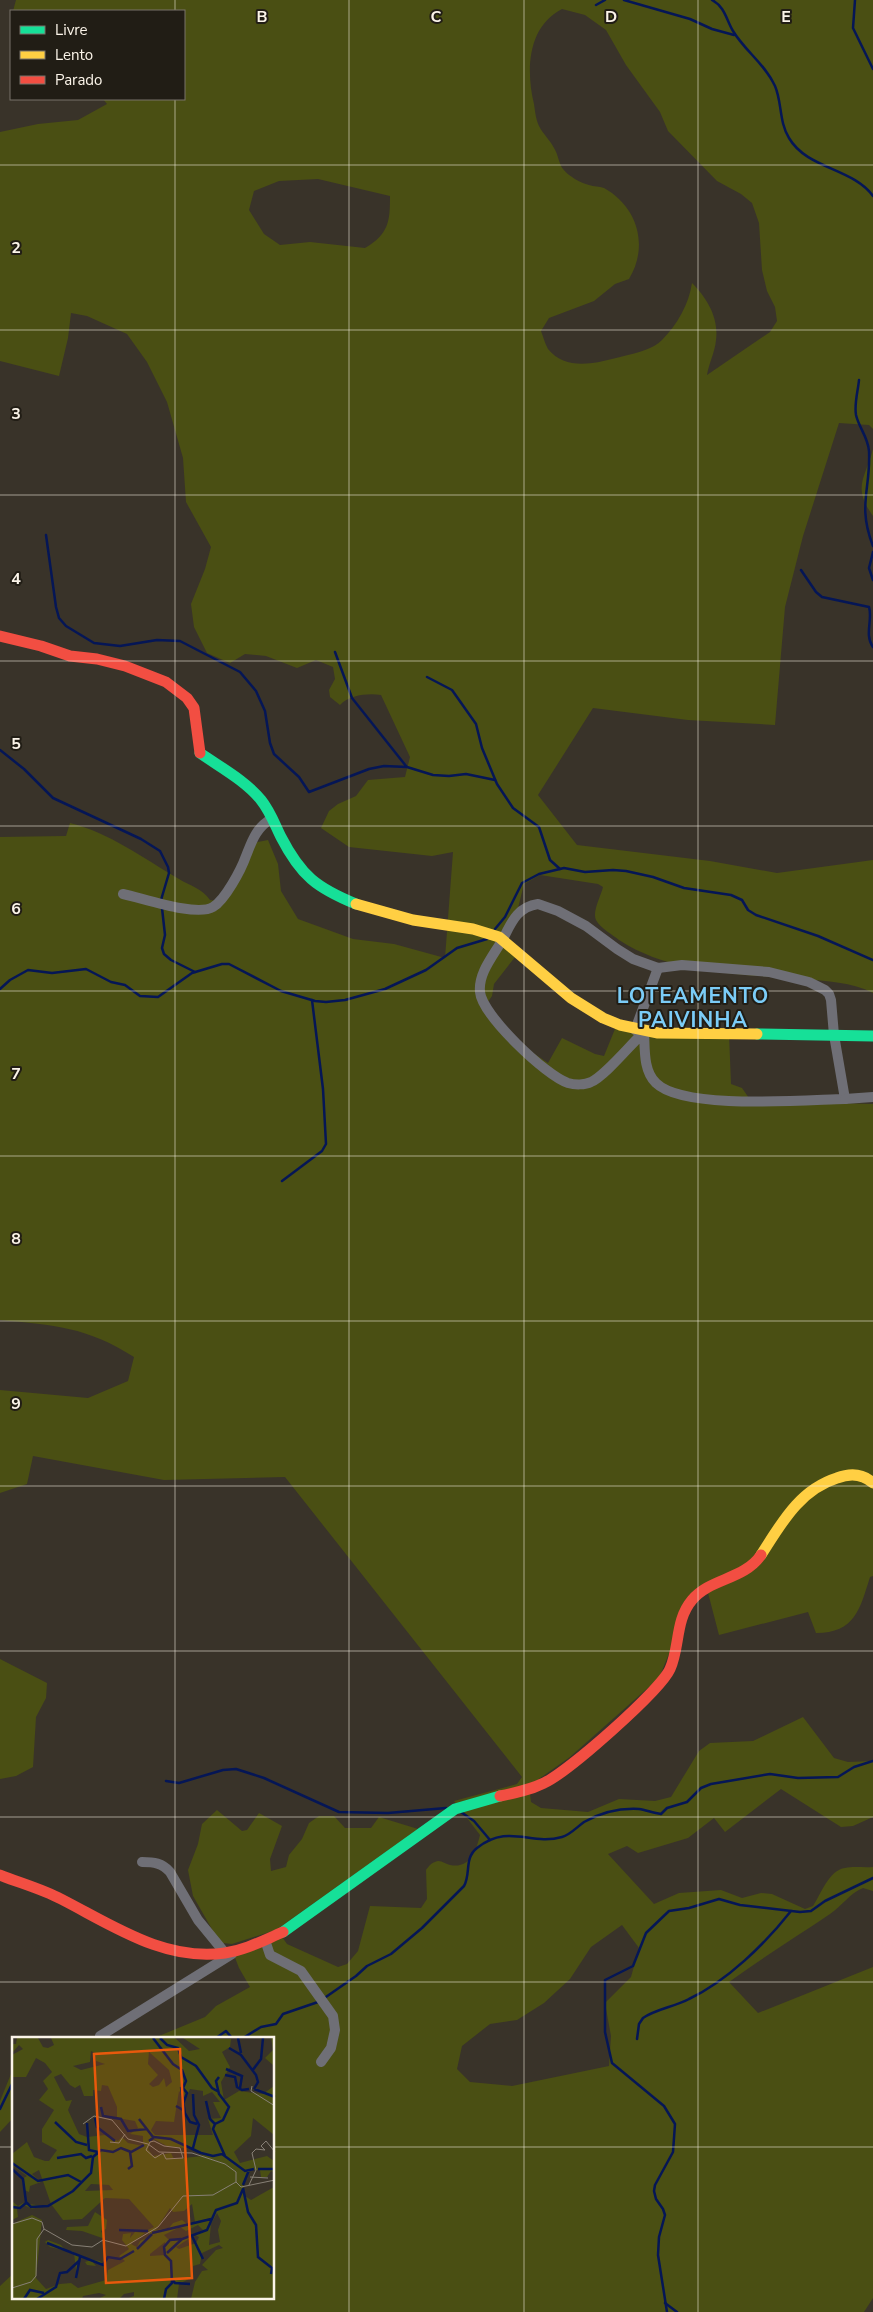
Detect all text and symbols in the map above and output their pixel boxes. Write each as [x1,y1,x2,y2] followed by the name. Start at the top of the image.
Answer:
[256,6,268,28] text: B
[431,6,442,28] text: C
[605,6,617,28] text: D
[781,6,791,28] text: E
[10,10,185,100] legend
[55,20,88,40] text: Livre
[55,45,93,65] text: Lento
[55,70,102,90] text: Parado
[11,237,21,259] text: 2
[11,403,21,425] text: 3
[11,568,21,590] text: 4
[11,733,21,755] text: 5
[11,898,21,920] text: 6
[617,982,769,1034] district label: LOTEAMENTO PAIVINHA
[11,1063,21,1085] text: 7
[11,1228,21,1250] text: 8
[11,1393,21,1415] text: 9
[12,2037,275,2300] inset map

